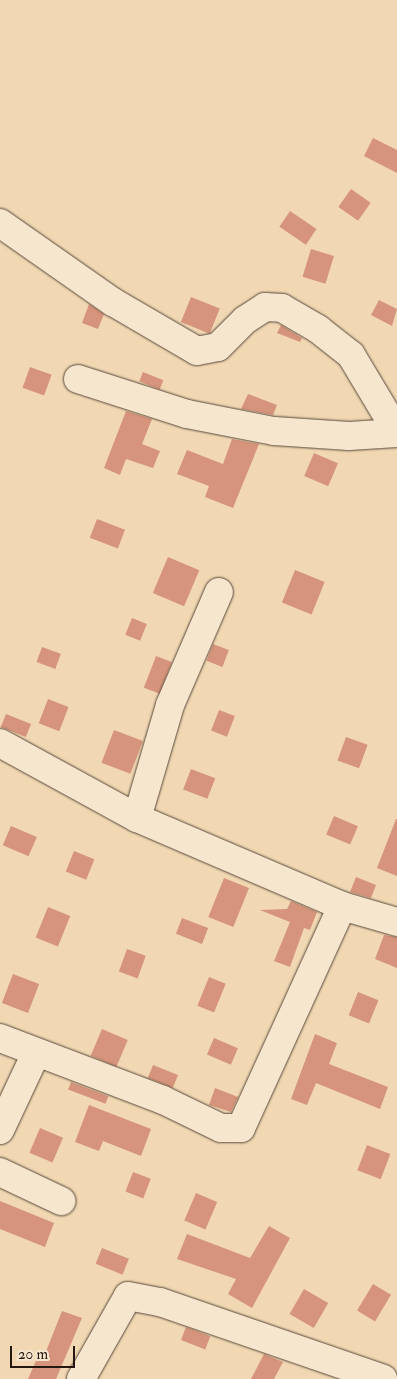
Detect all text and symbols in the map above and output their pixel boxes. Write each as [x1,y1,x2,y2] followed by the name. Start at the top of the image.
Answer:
[12,1336,78,1368] scale bar
[18,1345,48,1364] text: 20 m

